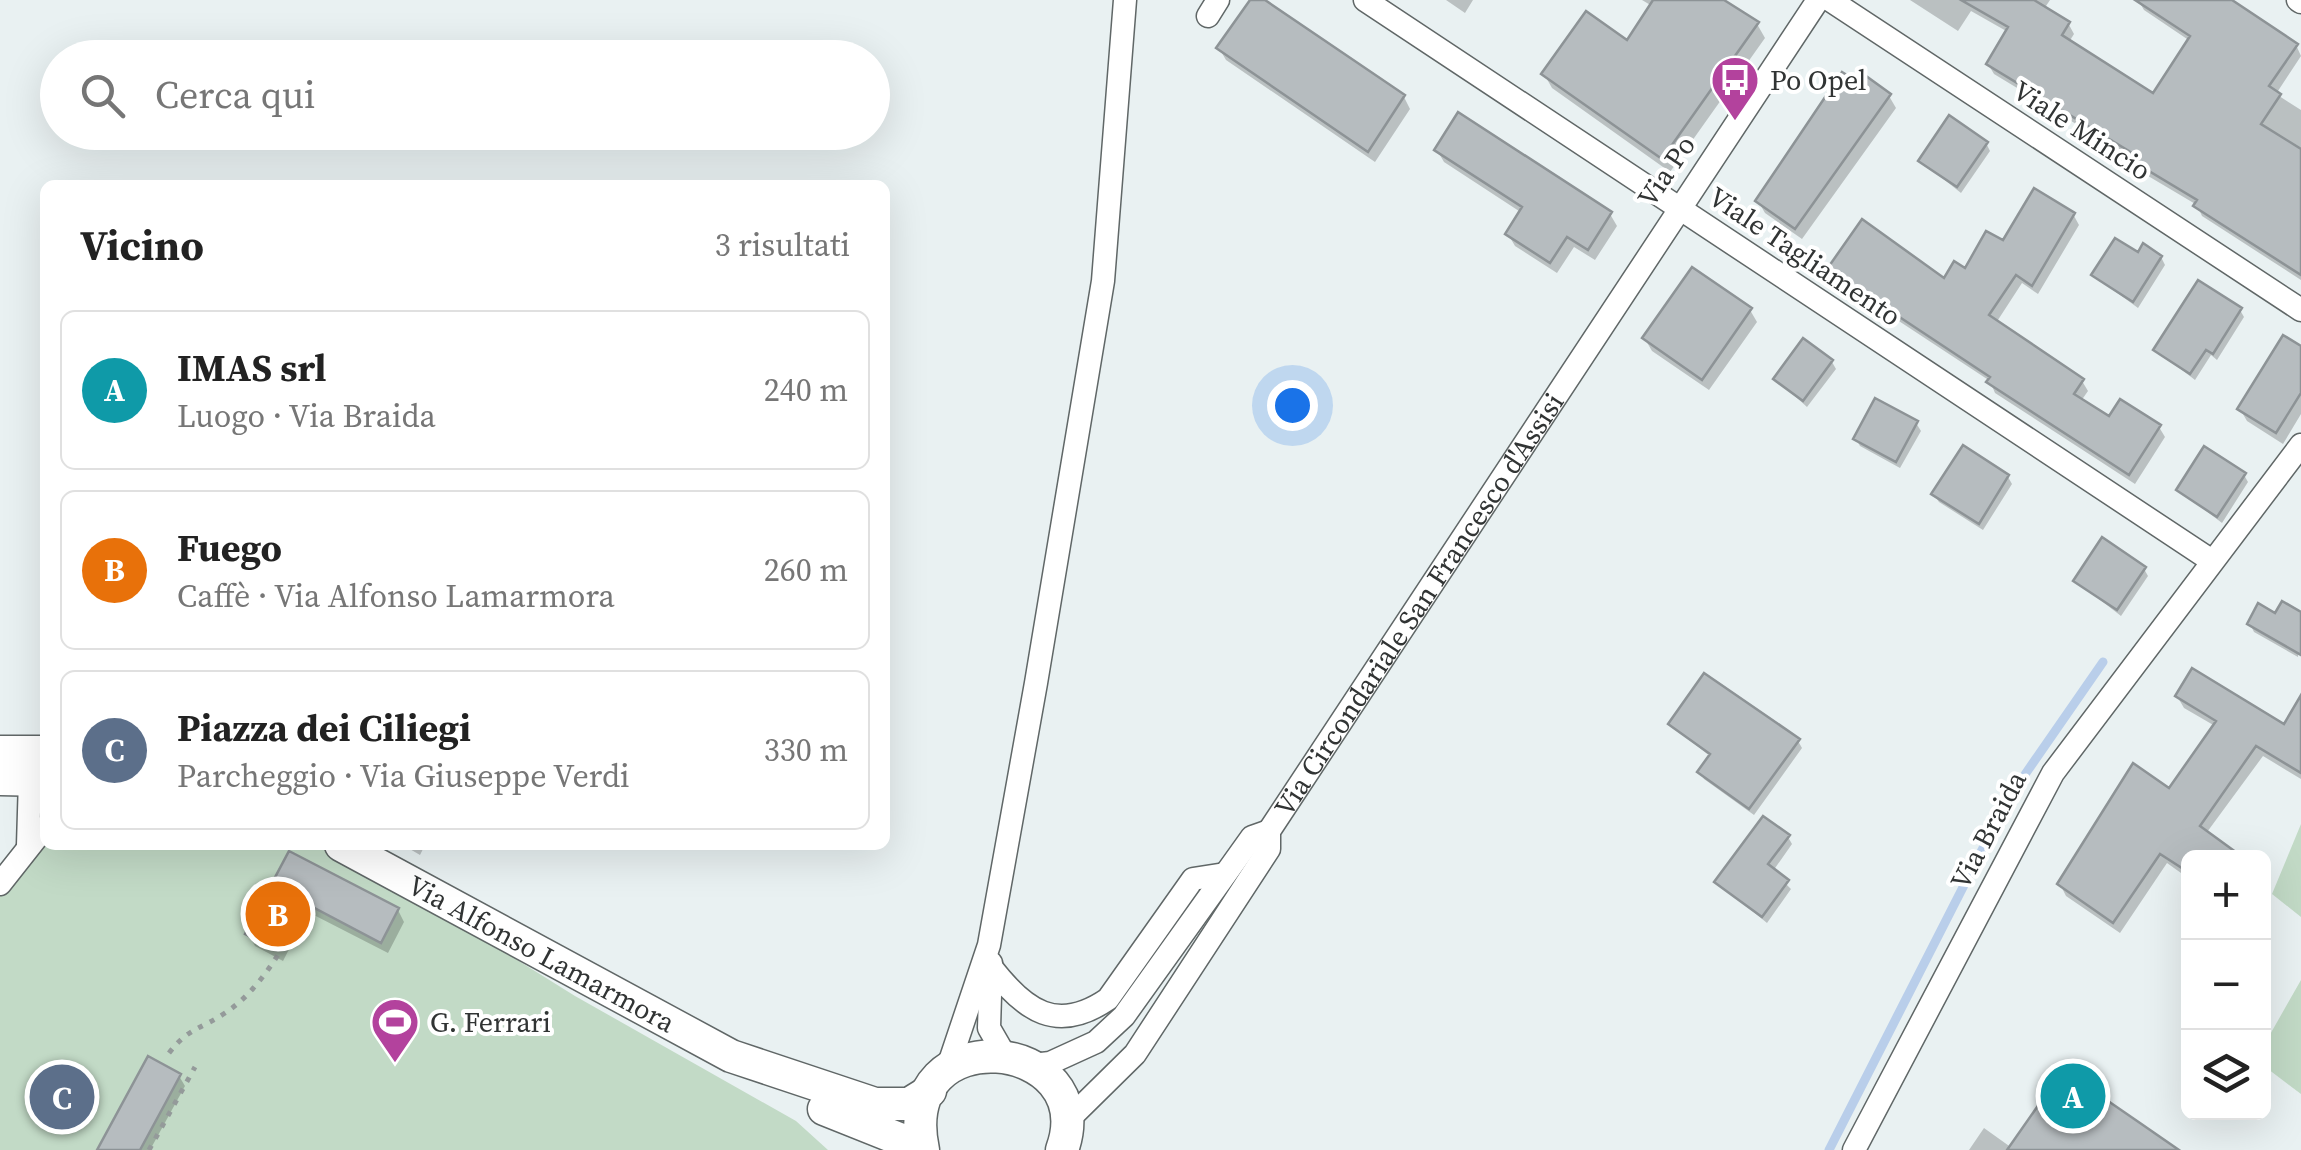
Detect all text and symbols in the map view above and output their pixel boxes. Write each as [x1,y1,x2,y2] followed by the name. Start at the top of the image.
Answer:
[40,40,890,150] search box
[1709,54,1761,122] bus stop icon: Po Opel
[1770,61,1866,99] place label: Po Opel
[75,68,130,123] icon: search
[155,69,315,121] text: Cerca qui
[2006,71,2158,189] street label: Viale Mincio
[1628,128,1704,214] street label: Via Po
[1701,177,1909,335] street label: Viale Tagliamento
[80,216,204,274] text: Vicino
[715,223,850,267] text: 3 risultati
[177,342,326,394] text: IMAS srl
[104,368,125,412] text: A
[764,368,848,412] text: 240 m
[1267,380,1318,431] your location
[1265,385,1572,823] street label: Via Circondariale San Francesco d'Assisi
[177,394,436,438] text: Luogo · Via Braida
[177,522,282,574] text: Fuego
[104,548,125,592] text: B
[764,548,848,592] text: 260 m
[177,574,615,618] text: Caffè · Via Alfonso Lamarmora
[177,702,471,754] text: Piazza dei Ciliegi
[105,728,124,772] text: C
[764,728,848,772] text: 330 m
[177,754,630,798] text: Parcheggio · Via Giuseppe Verdi
[1941,764,2035,896] street label: Via Braida
[2181,850,2271,1120] map controls
[2181,850,2271,940] button: +
[401,866,683,1042] street label: Via Alfonso Lamarmora
[246,876,310,952] pin: B
[2181,940,2271,1030] button: −
[369,996,421,1064] sports icon: G. Ferrari
[430,1003,551,1041] place label: G. Ferrari
[2181,1030,2271,1120] button: layers
[2040,1058,2106,1134] pin: A
[30,1060,94,1134] pin: C

